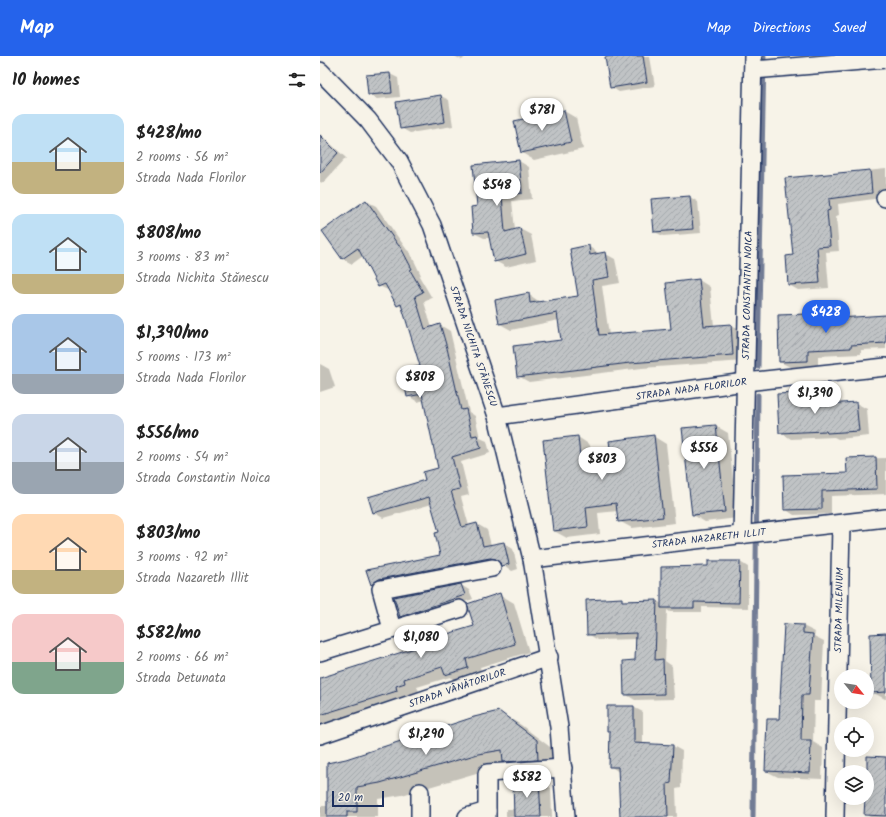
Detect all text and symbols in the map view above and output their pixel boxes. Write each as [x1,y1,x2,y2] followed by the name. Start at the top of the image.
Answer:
[20,13,54,43] text: Map
[706,17,731,39] text: Map
[753,17,811,39] text: Directions
[833,17,866,39] text: Saved
[12,67,80,94] text: 10 homes
[286,69,308,91] icon: filters
[518,98,566,132] pin: $781
[529,100,555,121] text: $781
[136,120,202,147] text: $428/mo
[44,130,92,178] icon: home
[136,147,228,168] text: 2 rooms · 56 m²
[136,168,245,189] text: Strada Nada Florilor
[473,173,521,207] pin: $548
[482,175,512,196] text: $548
[136,220,201,247] text: $808/mo
[44,230,92,278] icon: home
[738,230,757,360] street label: STRADA CONSTANTIN NOICA
[136,247,229,268] text: 3 rooms · 83 m²
[136,268,269,289] text: Strada Nichita Stănescu
[445,283,501,409] street label: STRADA NICHITA STĂNESCU
[802,300,850,334] pin: $428
[811,302,841,323] text: $428
[136,320,209,347] text: $1,390/mo
[44,330,92,378] icon: home
[136,347,231,368] text: 5 rooms · 173 m²
[396,365,444,399] pin: $808
[405,367,435,388] text: $808
[136,368,245,389] text: Strada Nada Florilor
[635,374,748,405] street label: STRADA NADA FLORILOR
[782,381,848,415] pin: $1,390
[797,383,833,404] text: $1,390
[136,420,199,447] text: $556/mo
[44,430,92,478] icon: home
[680,436,728,470] pin: $556
[690,438,718,459] text: $556
[136,447,228,468] text: 2 rooms · 54 m²
[578,447,626,481] pin: $803
[587,449,617,470] text: $803
[136,468,270,489] text: Strada Constantin Noica
[136,520,201,547] text: $803/mo
[651,524,768,553] street label: STRADA NAZARETH ILLIT
[44,530,92,578] icon: home
[136,547,228,568] text: 3 rooms · 92 m²
[830,567,848,653] street label: STRADA MILENIUM
[136,568,249,589] text: Strada Nazareth Illit
[136,620,201,647] text: $582/mo
[388,625,454,659] pin: $1,080
[403,627,439,648] text: $1,080
[44,630,92,678] icon: home
[136,647,228,668] text: 2 rooms · 66 m²
[407,664,508,712] street label: STRADA VÂNĂTORILOR
[136,668,226,689] text: Strada Detunata
[834,669,874,709] north arrow
[834,669,874,805] map controls
[834,717,874,757] button: locate
[393,722,459,756] pin: $1,290
[408,724,444,745] text: $1,290
[503,765,551,799] pin: $582
[834,765,874,805] button: layers
[512,767,542,788] text: $582
[332,789,384,808] scale bar
[338,789,363,807] text: 20 m

